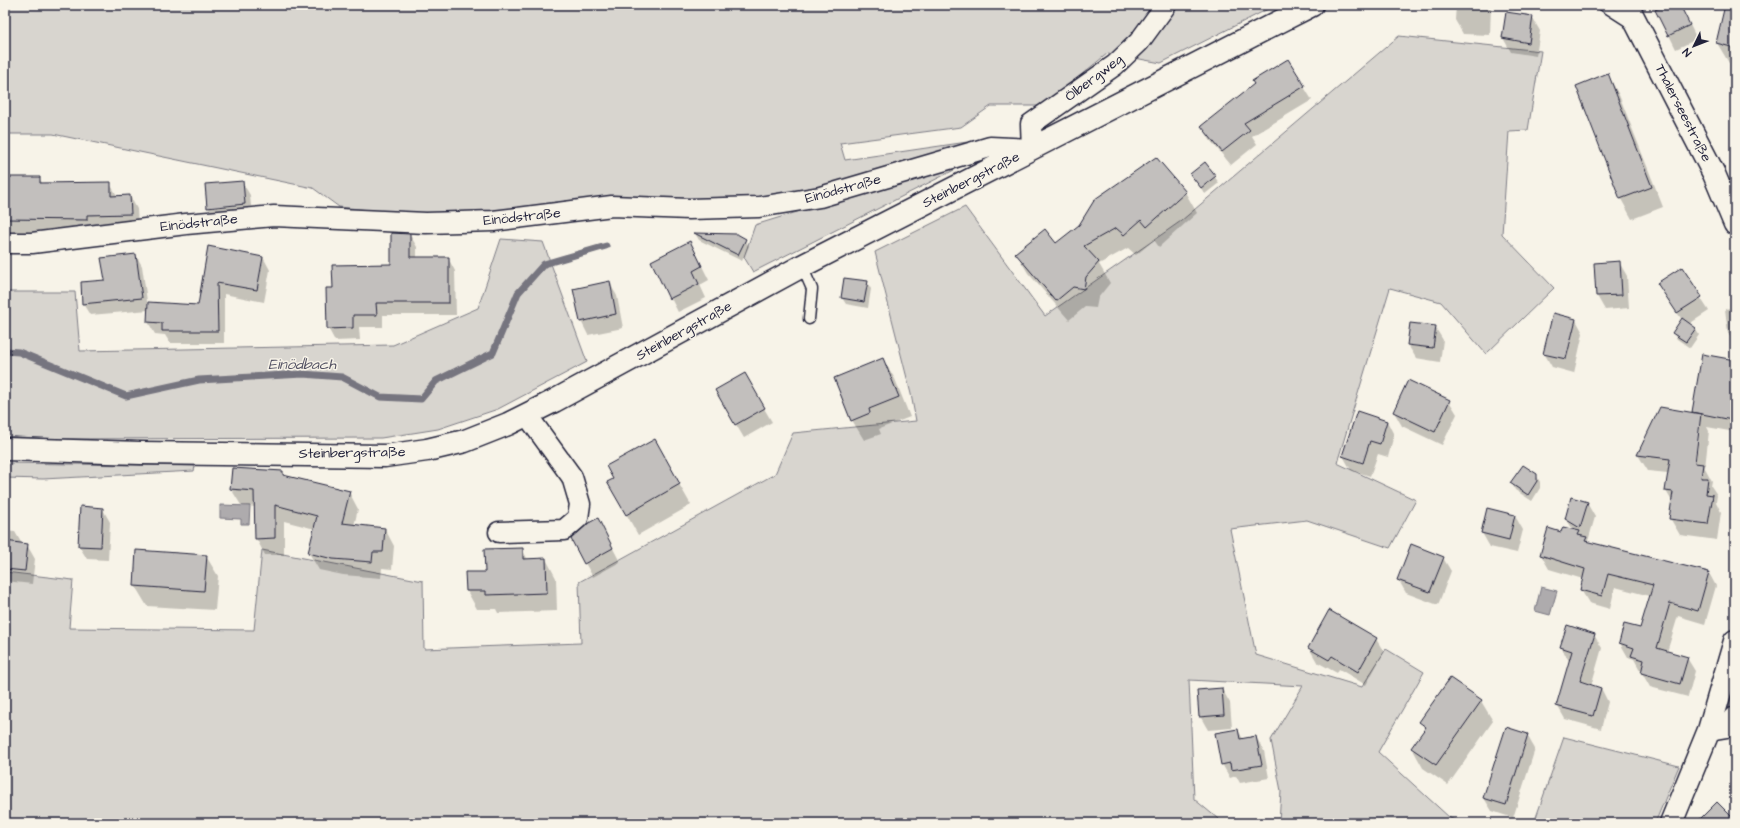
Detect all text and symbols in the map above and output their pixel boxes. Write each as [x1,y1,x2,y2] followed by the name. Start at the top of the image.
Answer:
[1674,26,1714,66] north arrow
[1679,45,1695,60] text: N
[1061,50,1127,106] street label: Ölbergweg
[1650,61,1717,166] street label: Thalerseestraße
[919,147,1023,213] street label: Steinbergstraße
[803,169,883,209] street label: Einödstraße
[482,203,562,231] street label: Einödstraße
[159,209,239,237] street label: Einödstraße
[632,296,736,366] street label: Steinbergstraße
[268,354,336,375] water label: Einödbach
[298,442,406,464] street label: Steinbergstraße

